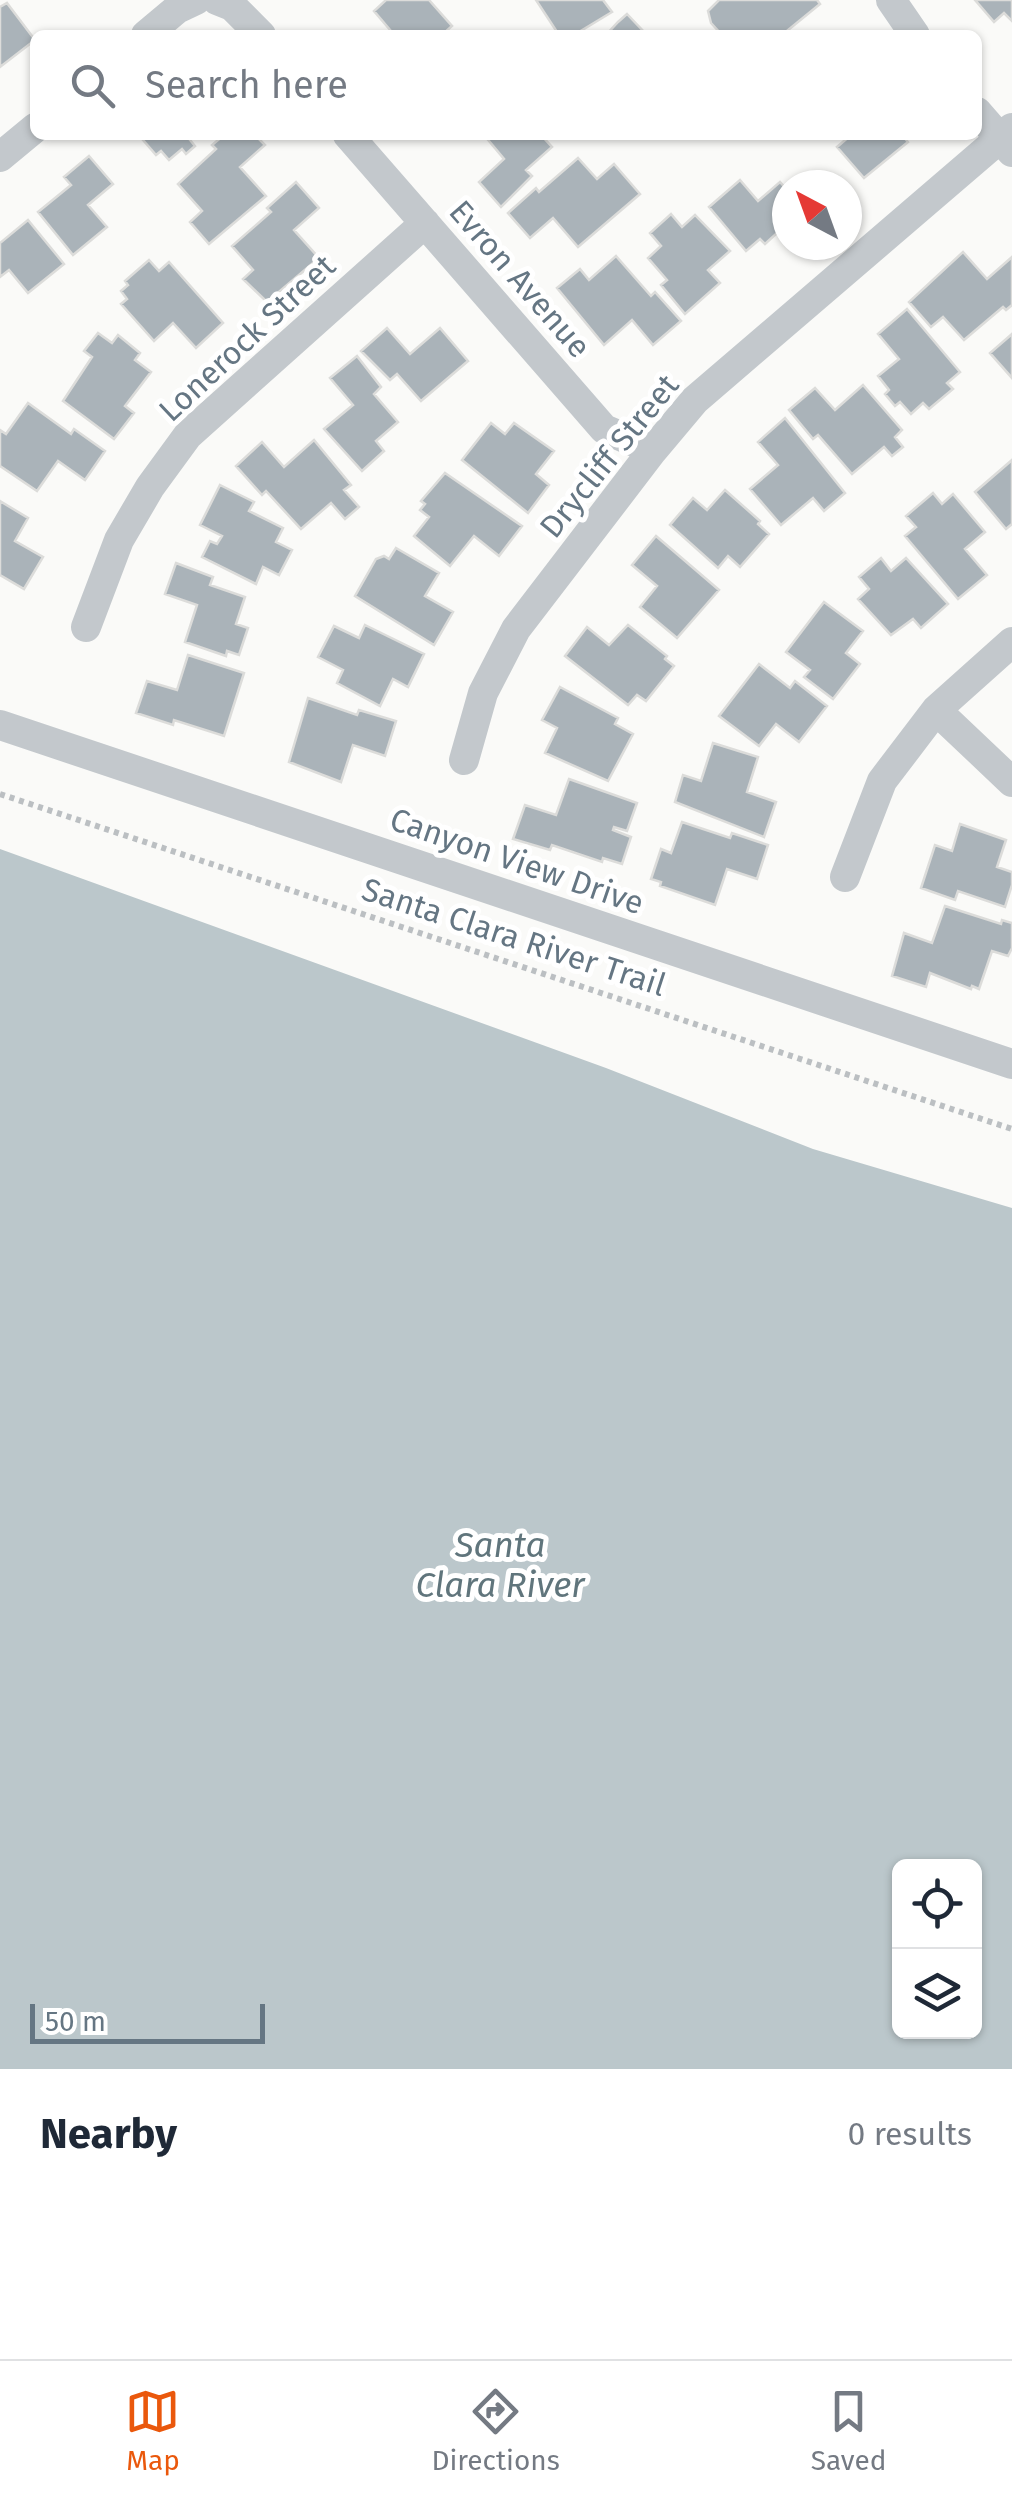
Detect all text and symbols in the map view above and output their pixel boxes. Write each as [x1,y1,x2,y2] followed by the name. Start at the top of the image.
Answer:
[30,30,982,140] search box
[65,58,120,113] icon: search
[145,62,348,108] text: Search here
[772,170,862,260] north arrow
[441,193,599,365] street label: Evron Avenue
[151,246,343,429] street label: Lonerock Street
[532,366,687,545] street label: Drycliff Street
[385,800,649,922] street label: Canyon View Drive
[357,870,671,1004] street label: Santa Clara River Trail
[415,1524,586,1606] water label: Santa Clara River
[892,1859,982,2039] map controls
[892,1859,982,1949] button: locate
[892,1949,982,2039] button: layers
[30,1999,265,2044] scale bar
[45,2005,106,2038] text: 50 m
[40,2109,177,2159] text: Nearby
[847,2115,972,2153] text: 0 results
[125,2384,180,2477] tab: Map
[431,2384,560,2477] tab: Directions
[811,2384,887,2477] tab: Saved

